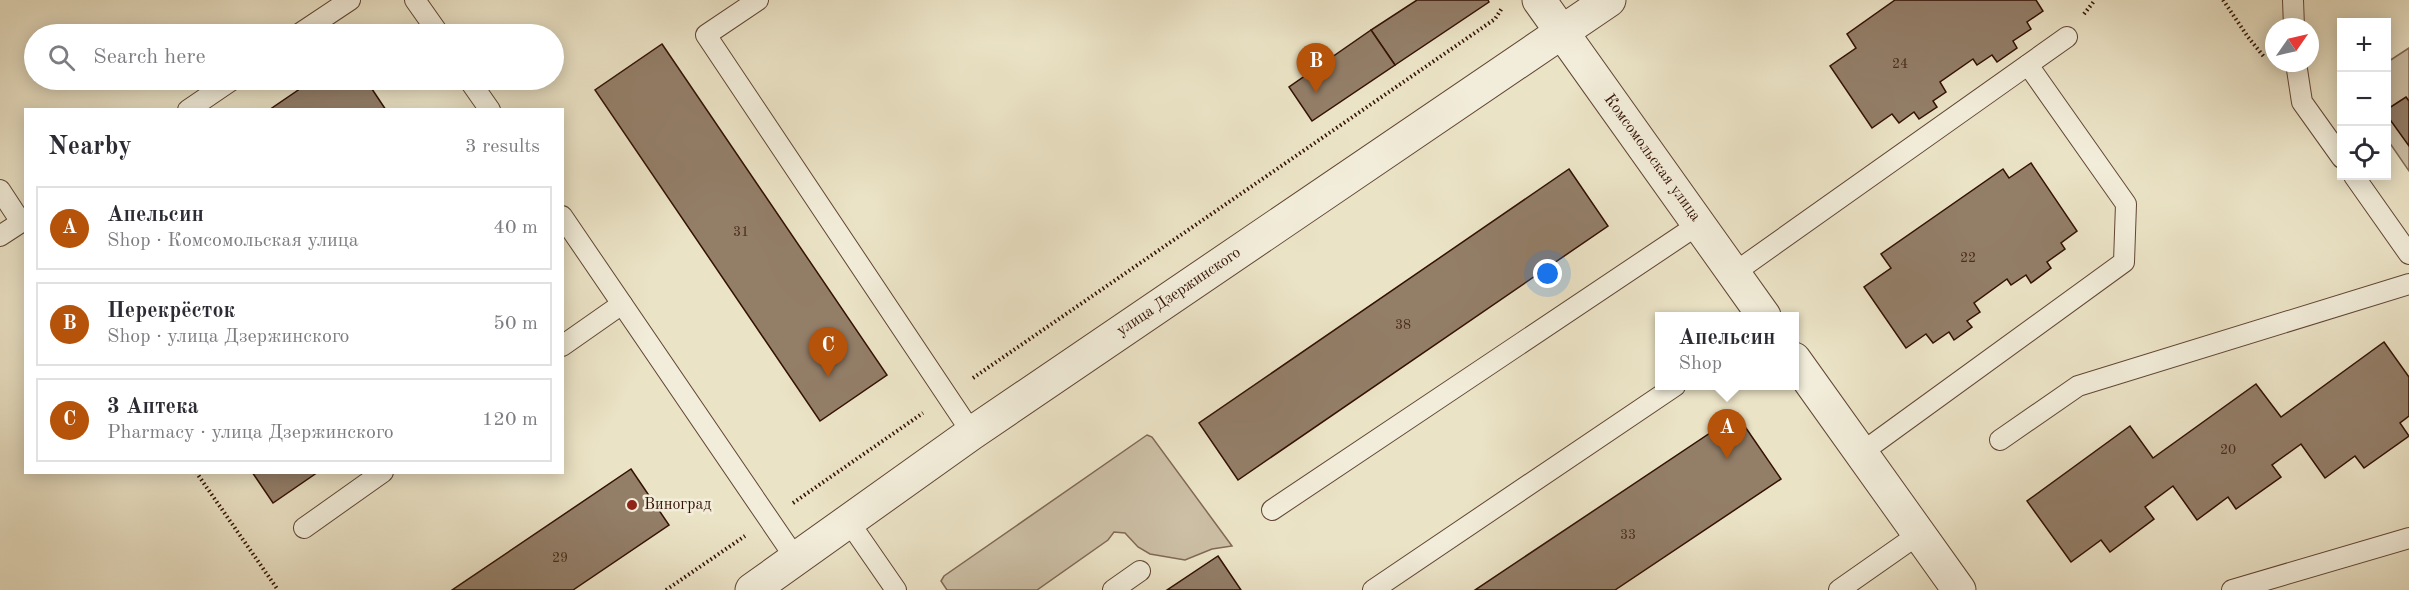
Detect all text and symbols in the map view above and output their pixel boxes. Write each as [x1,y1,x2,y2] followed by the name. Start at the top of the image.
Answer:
[2265,18,2319,72] north arrow
[2337,18,2391,180] map controls
[2337,18,2391,72] button: +
[24,24,564,90] search box
[45,41,78,74] icon: search
[1296,44,1336,93] pin: B
[93,46,206,68] text: Search here
[1892,57,1908,71] house number: 24
[2337,72,2391,126] button: −
[1601,91,1703,225] street label: Комсомольская улица
[2337,126,2391,180] button: locate
[48,134,132,160] text: Nearby
[465,137,540,157] text: 3 results
[107,204,204,226] text: Апельсин
[62,218,77,238] text: A
[493,218,538,238] text: 40 m
[733,225,749,239] house number: 31
[107,231,359,251] text: Shop · Комсомольская улица
[1114,245,1244,339] street label: улица Дзержинского
[1960,251,1976,265] house number: 22
[1533,259,1562,288] your location
[107,300,235,322] text: Перекрёсток
[1655,312,1799,390] popup
[62,314,77,334] text: B
[493,314,538,334] text: 50 m
[1395,318,1411,332] house number: 38
[107,327,350,347] text: Shop · улица Дзержинского
[1679,327,1775,349] text: Апельсин
[808,328,848,377] pin: C
[1679,354,1722,374] text: Shop
[107,396,199,418] text: 3 Аптека
[63,410,76,430] text: C
[482,410,538,430] text: 120 m
[1708,410,1746,459] pin: A
[107,423,394,443] text: Pharmacy · улица Дзержинского
[2220,443,2236,457] house number: 20
[644,497,712,513] place label: Виноград
[625,498,639,512] marker: Виноград
[1620,528,1636,542] house number: 33
[552,551,568,565] house number: 29

